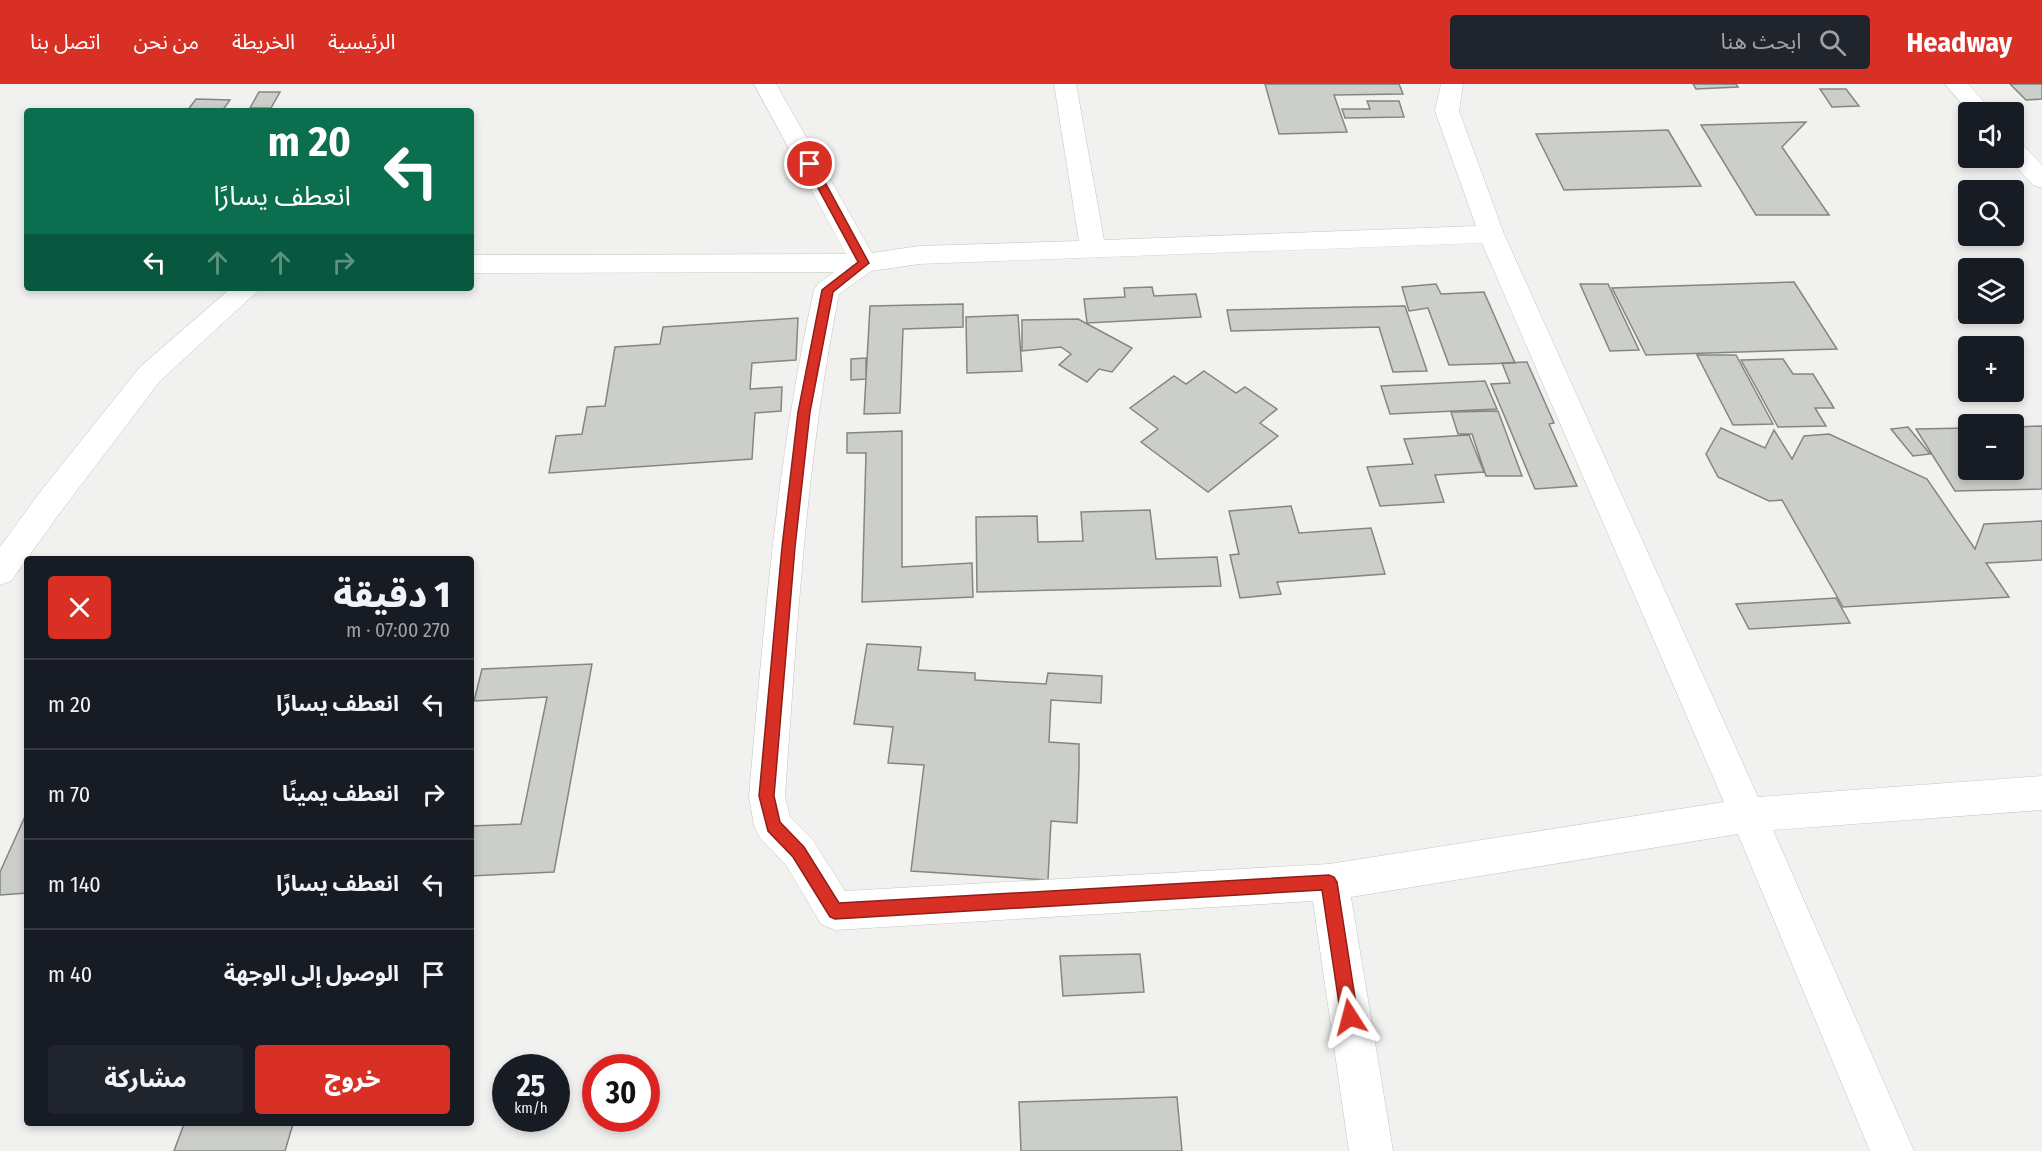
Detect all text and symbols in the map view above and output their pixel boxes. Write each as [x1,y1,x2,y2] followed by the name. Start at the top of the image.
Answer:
[1450,15,1870,69] search box
[1816,26,1849,59] icon: search
[1906,26,2012,59] text: Headway
[1720,28,1801,55] text: ابحث هنا
[30,29,100,55] text: اتصل بنا
[133,29,199,55] text: من نحن
[232,29,295,55] text: الخريطة
[328,29,396,55] text: الرئيسية
[1958,102,2024,480] map controls
[1958,102,2024,168] button: sound
[268,117,351,167] text: 20 m
[372,132,450,210] icon: left
[784,138,835,189] pin
[793,147,826,180] icon: arrive
[214,180,351,212] text: انعطف يسارًا
[1958,180,2024,246] button: search
[138,246,171,279] icon: left
[201,246,234,279] icon: ahead
[264,246,297,279] icon: ahead
[327,246,360,279] icon: right
[1958,258,2024,324] button: layers
[1958,336,2024,402] button: +
[1958,414,2024,480] button: −
[333,573,450,617] text: 1 دقيقة
[48,576,111,639] button: close
[346,618,450,642] text: 270 m · 07:00
[417,688,450,721] icon: left
[276,690,399,717] text: انعطف يسارًا
[48,691,91,718] text: 20 m
[417,778,450,811] icon: right
[282,780,399,807] text: انعطف يمينًا
[48,781,90,808] text: 70 m
[417,868,450,901] icon: left
[276,870,399,897] text: انعطف يسارًا
[48,871,101,898] text: 140 m
[417,958,450,991] icon: arrive
[224,960,399,987] text: الوصول إلى الوجهة
[48,961,92,988] text: 40 m
[1318,985,1382,1049] position arrow
[48,1045,243,1114] button: مشاركة
[255,1045,450,1114] button: خروج
[582,1054,660,1132] speed limit sign: 30
[517,1068,545,1104] text: 25
[514,1099,548,1117] text: km/h

